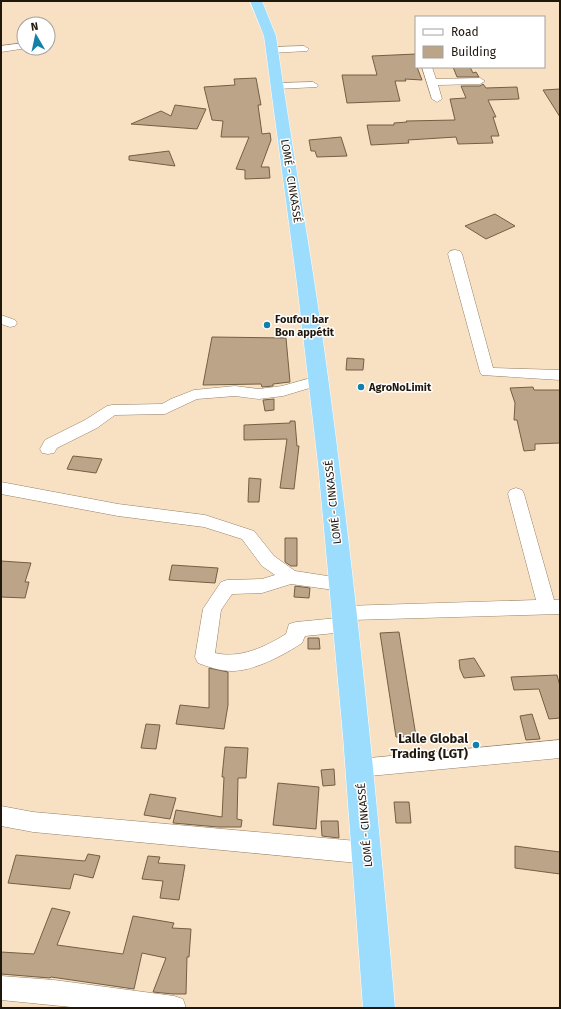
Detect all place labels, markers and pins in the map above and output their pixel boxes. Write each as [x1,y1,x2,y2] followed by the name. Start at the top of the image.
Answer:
[275,313,335,339] place label: Foufou bar Bon appétit
[262,320,272,330] marker: Foufou bar Bon appétit
[368,381,432,394] place label: AgroNoLimit
[356,382,366,392] marker: AgroNoLimit
[391,731,468,761] place label: Lalle Global Trading (LGT)
[471,740,481,750] marker: Lalle Global Trading (LGT)

